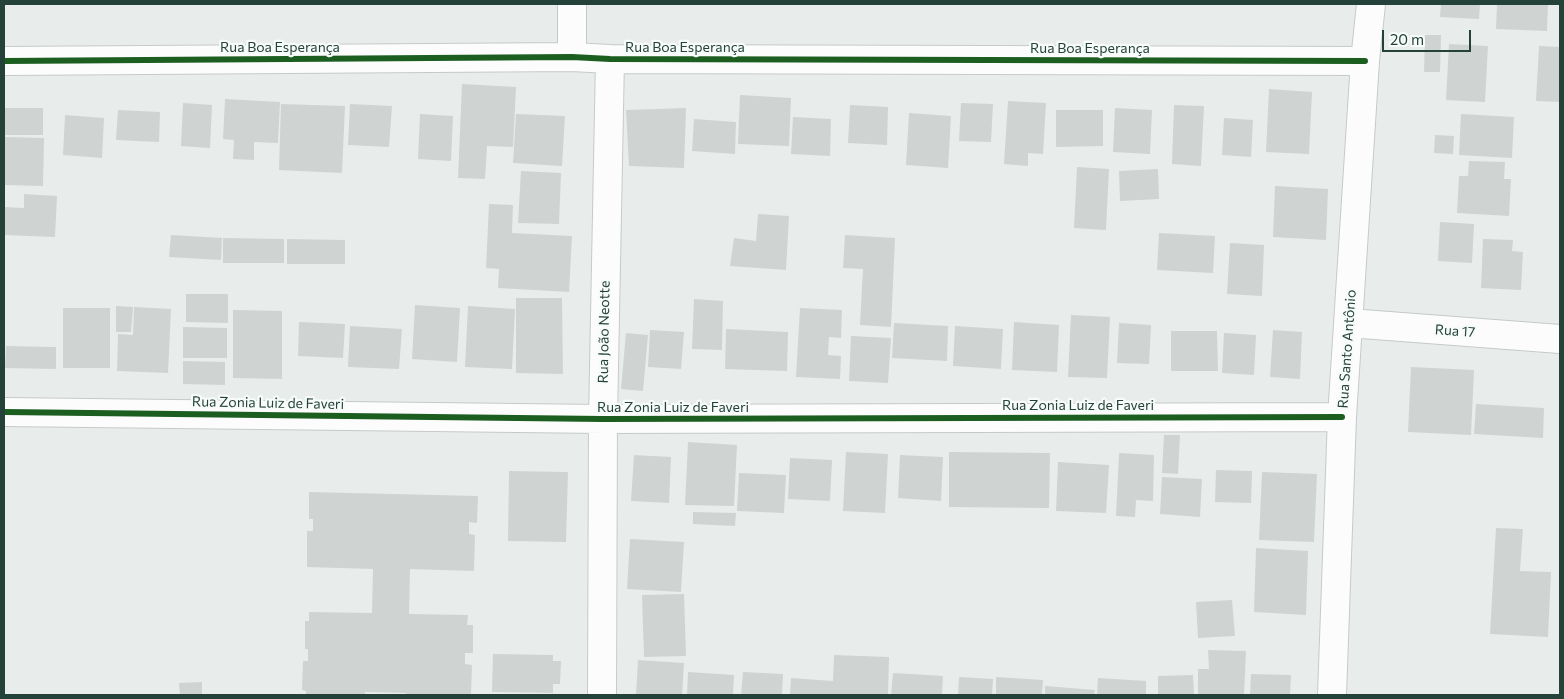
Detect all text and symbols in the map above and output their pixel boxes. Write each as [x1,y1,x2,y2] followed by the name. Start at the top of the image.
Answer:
[1384,20,1473,52] scale bar
[1390,30,1424,48] text: 20 m
[220,39,340,55] street label: Rua Boa Esperança
[625,39,745,55] street label: Rua Boa Esperança
[1030,40,1150,56] street label: Rua Boa Esperança
[595,280,613,384] street label: Rua João Neotte
[1334,289,1360,409] street label: Rua Santo Antônio
[1434,321,1476,341] street label: Rua 17
[192,393,344,413] street label: Rua Zonia Luiz de Faveri
[1002,397,1154,413] street label: Rua Zonia Luiz de Faveri
[597,399,749,415] street label: Rua Zonia Luiz de Faveri

